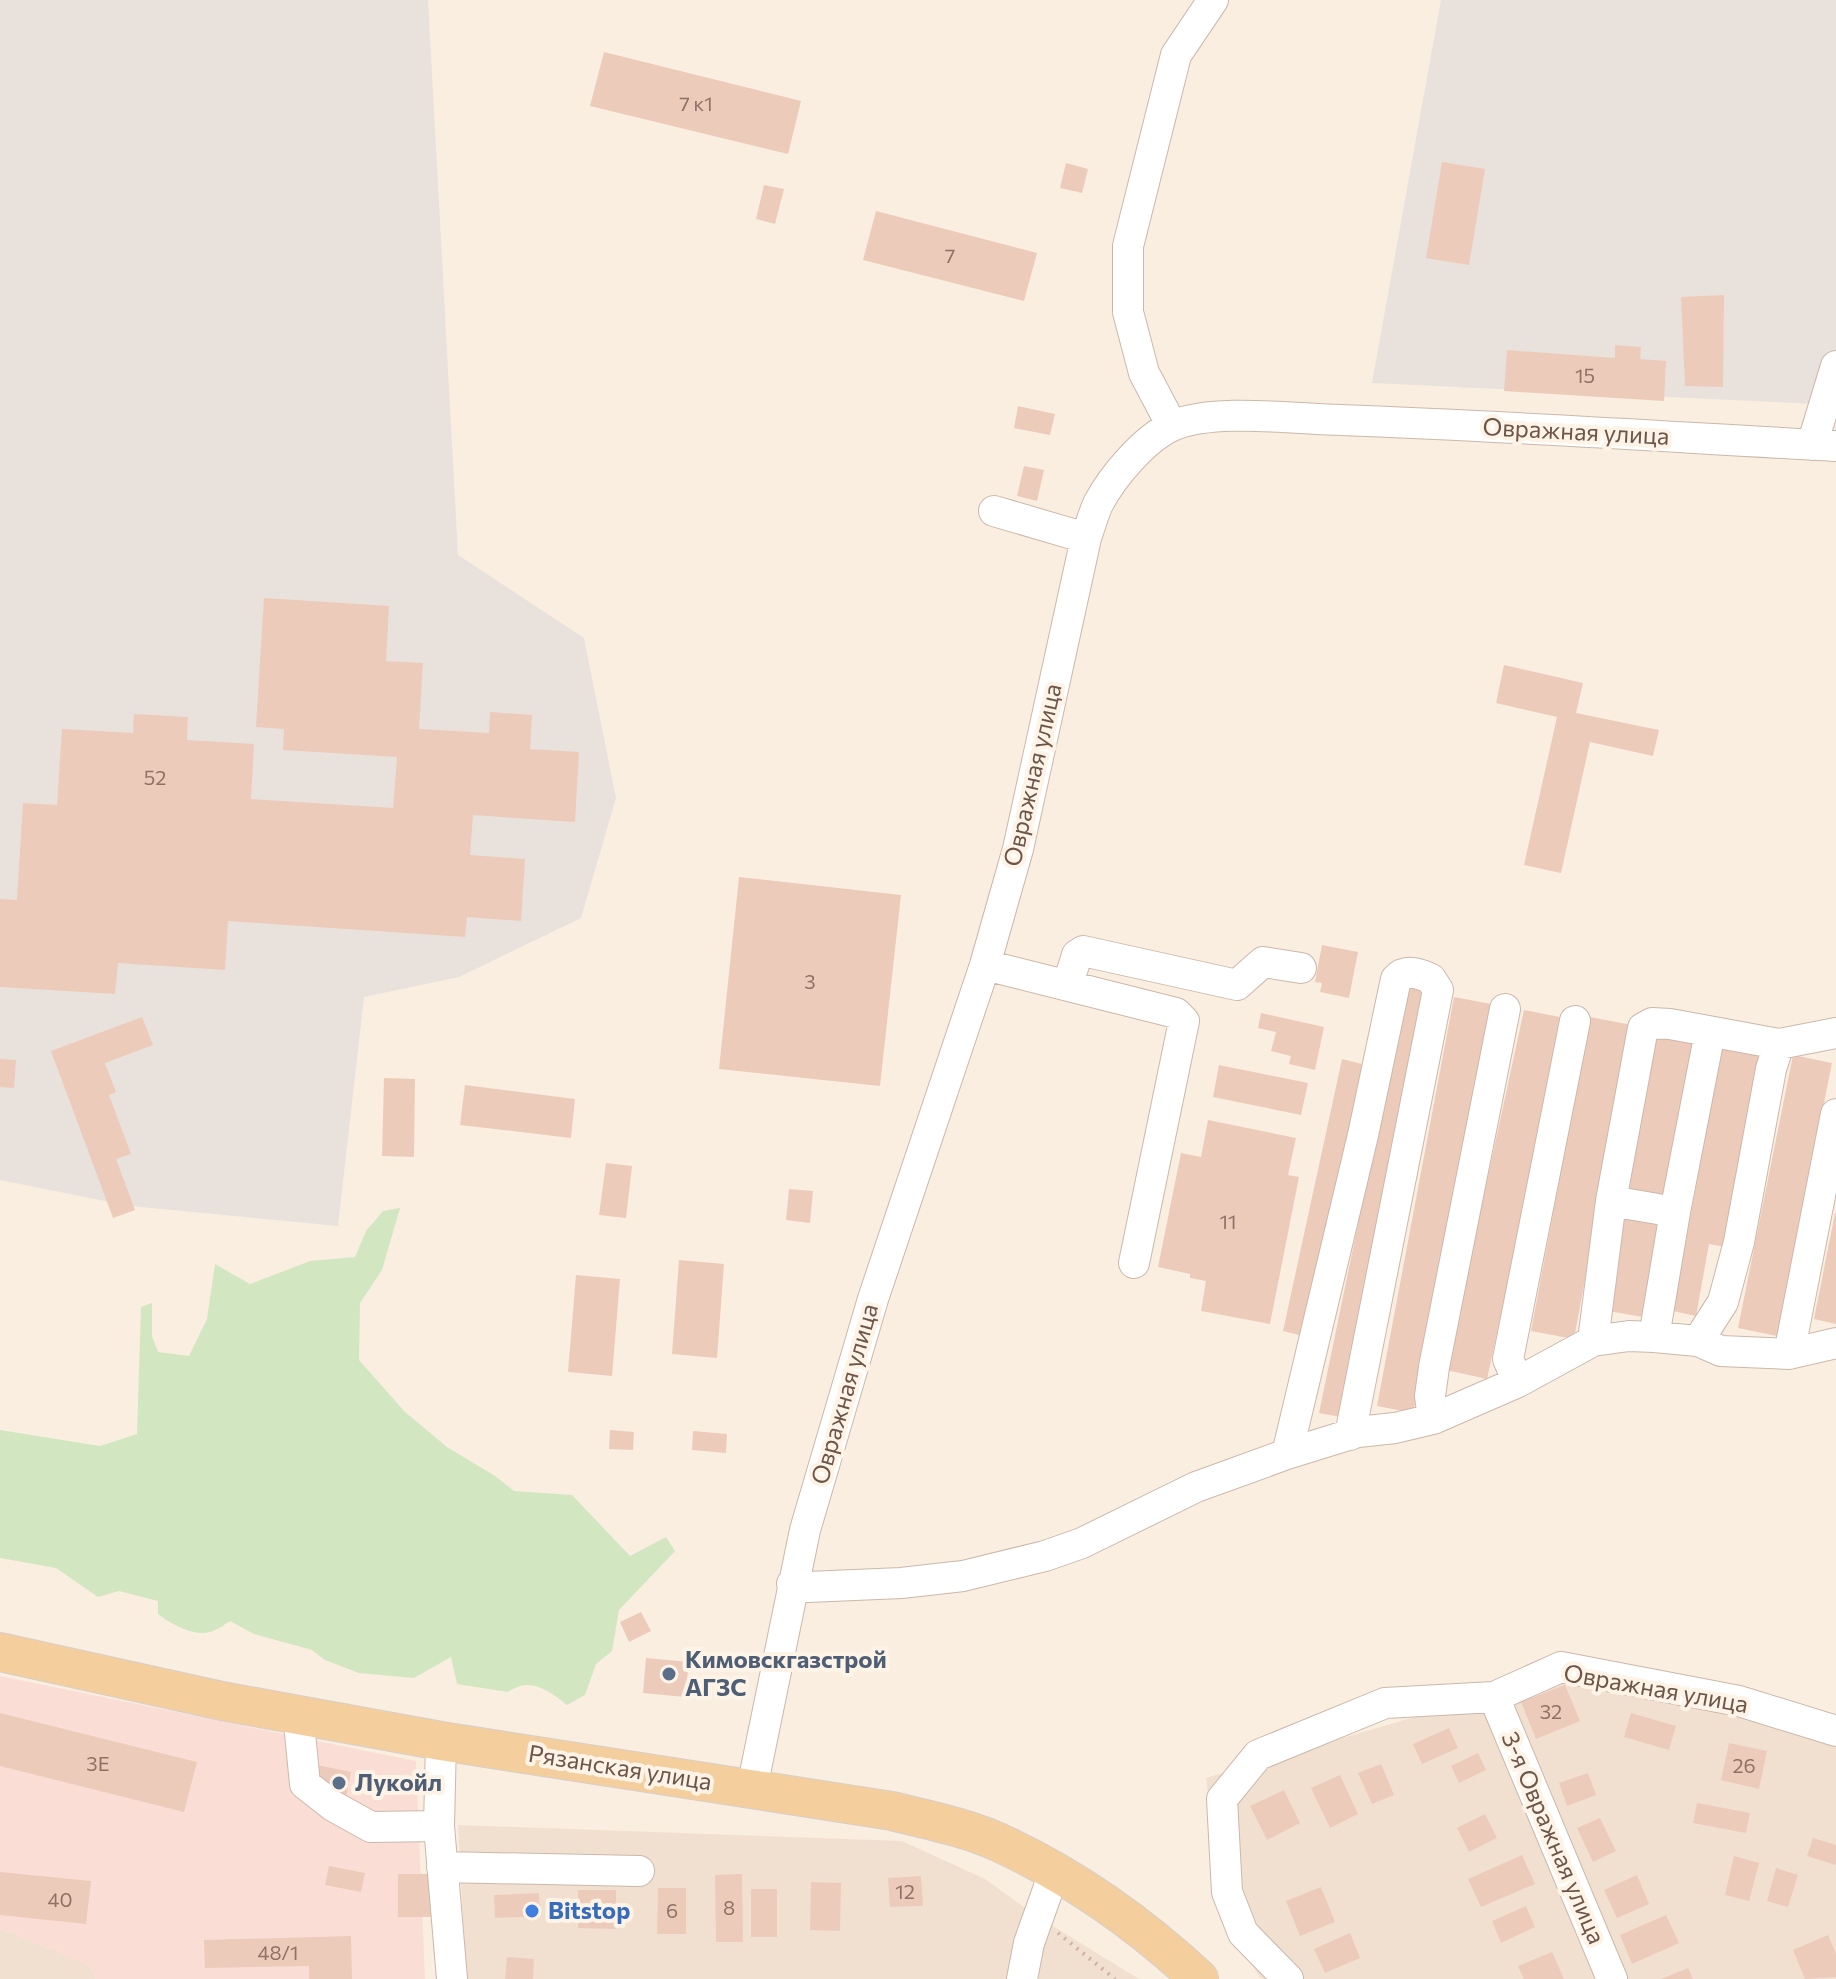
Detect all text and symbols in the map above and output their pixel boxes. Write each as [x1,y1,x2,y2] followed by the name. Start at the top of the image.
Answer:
[679,91,713,115] house number: 7 к1
[945,243,955,267] house number: 7
[1575,363,1595,387] house number: 15
[1482,411,1670,450] street label: Овражная улица
[996,680,1067,869] street label: Овражная улица
[144,765,166,789] house number: 52
[804,969,816,993] house number: 3
[1219,1209,1237,1233] house number: 11
[804,1300,883,1487] street label: Овражная улица
[685,1644,887,1701] place label: Кимовскгазстрой АГЗС
[1562,1657,1751,1718] street label: Овражная улица
[660,1665,678,1683] marker: Кимовскгазстрой АГЗС
[1540,1699,1562,1723] house number: 32
[1497,1727,1612,1948] street label: 3-я Овражная улица
[526,1738,714,1795] street label: Рязанская улица
[86,1751,110,1775] house number: 3Е
[1732,1753,1756,1777] house number: 26
[355,1767,442,1796] place label: Лукойл
[330,1774,348,1792] marker: Лукойл
[895,1879,915,1903] house number: 12
[47,1887,73,1911] house number: 40
[548,1895,630,1924] place label: Bitstop
[723,1895,735,1919] house number: 8
[666,1898,678,1922] house number: 6
[523,1902,541,1920] marker: Bitstop
[257,1940,299,1964] house number: 48/1

